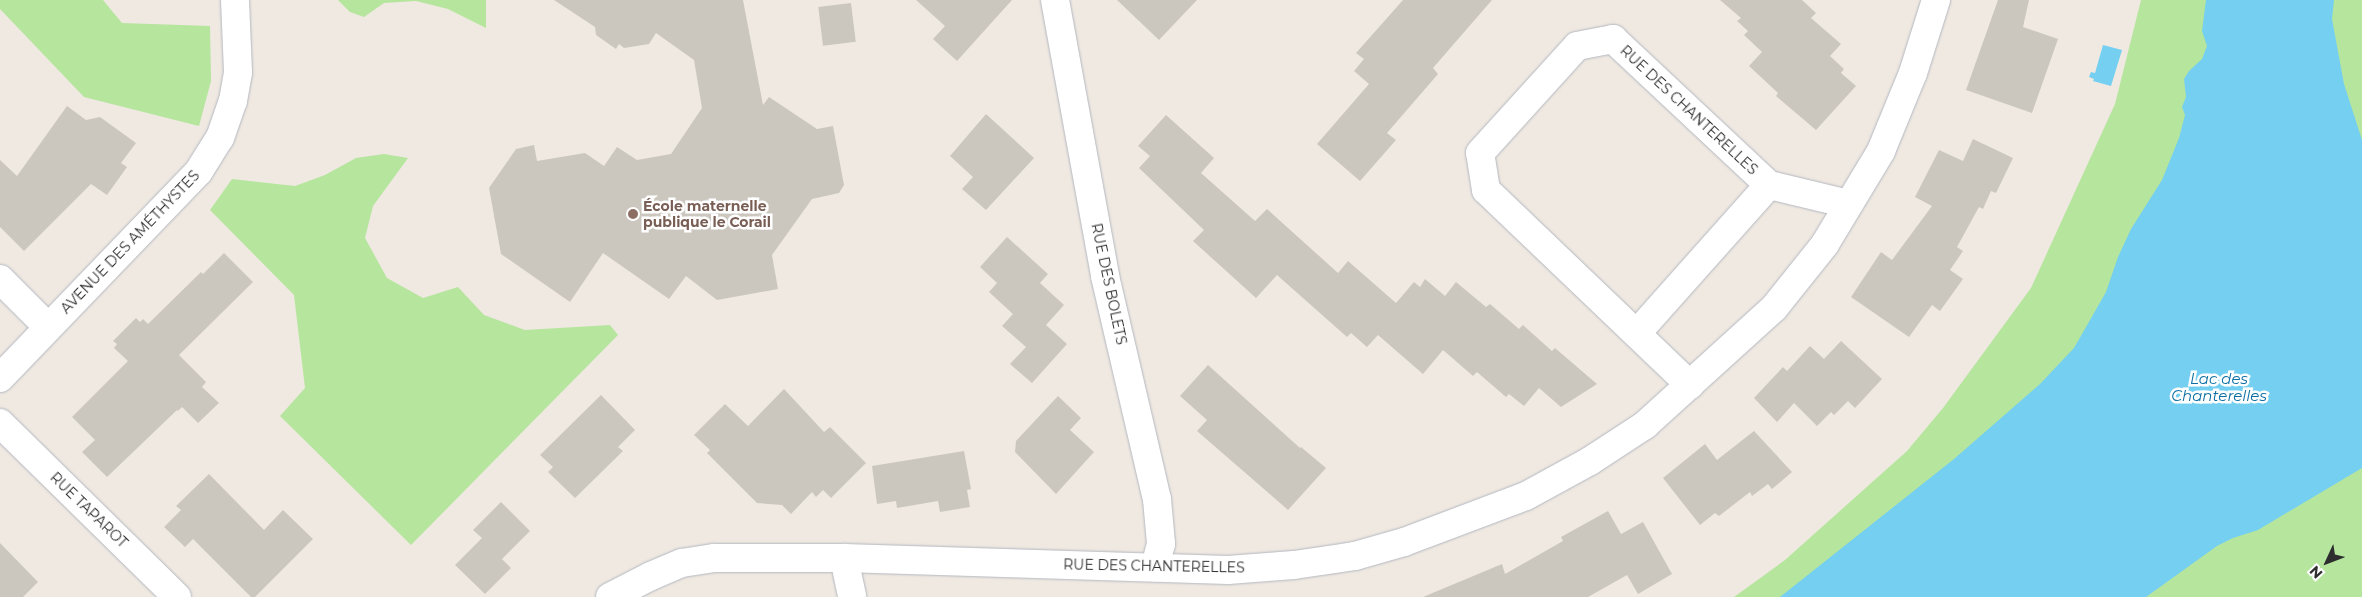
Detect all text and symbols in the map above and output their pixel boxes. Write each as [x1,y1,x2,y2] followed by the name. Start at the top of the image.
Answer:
[1617,42,1761,178] street label: RUE DES CHANTERELLES
[57,167,203,317] street label: AVENUE DES AMÉTHYSTES
[643,198,771,230] place label: École maternelle publique le Corail
[627,208,639,220] marker: École maternelle publique le Corail
[1088,222,1130,346] street label: RUE DES BOLETS
[2171,369,2267,404] water label: Lac des Chanterelles
[47,469,131,551] street label: RUE TAPAROT
[2302,537,2352,587] north arrow
[1063,556,1245,576] street label: RUE DES CHANTERELLES
[2306,562,2326,583] text: N

